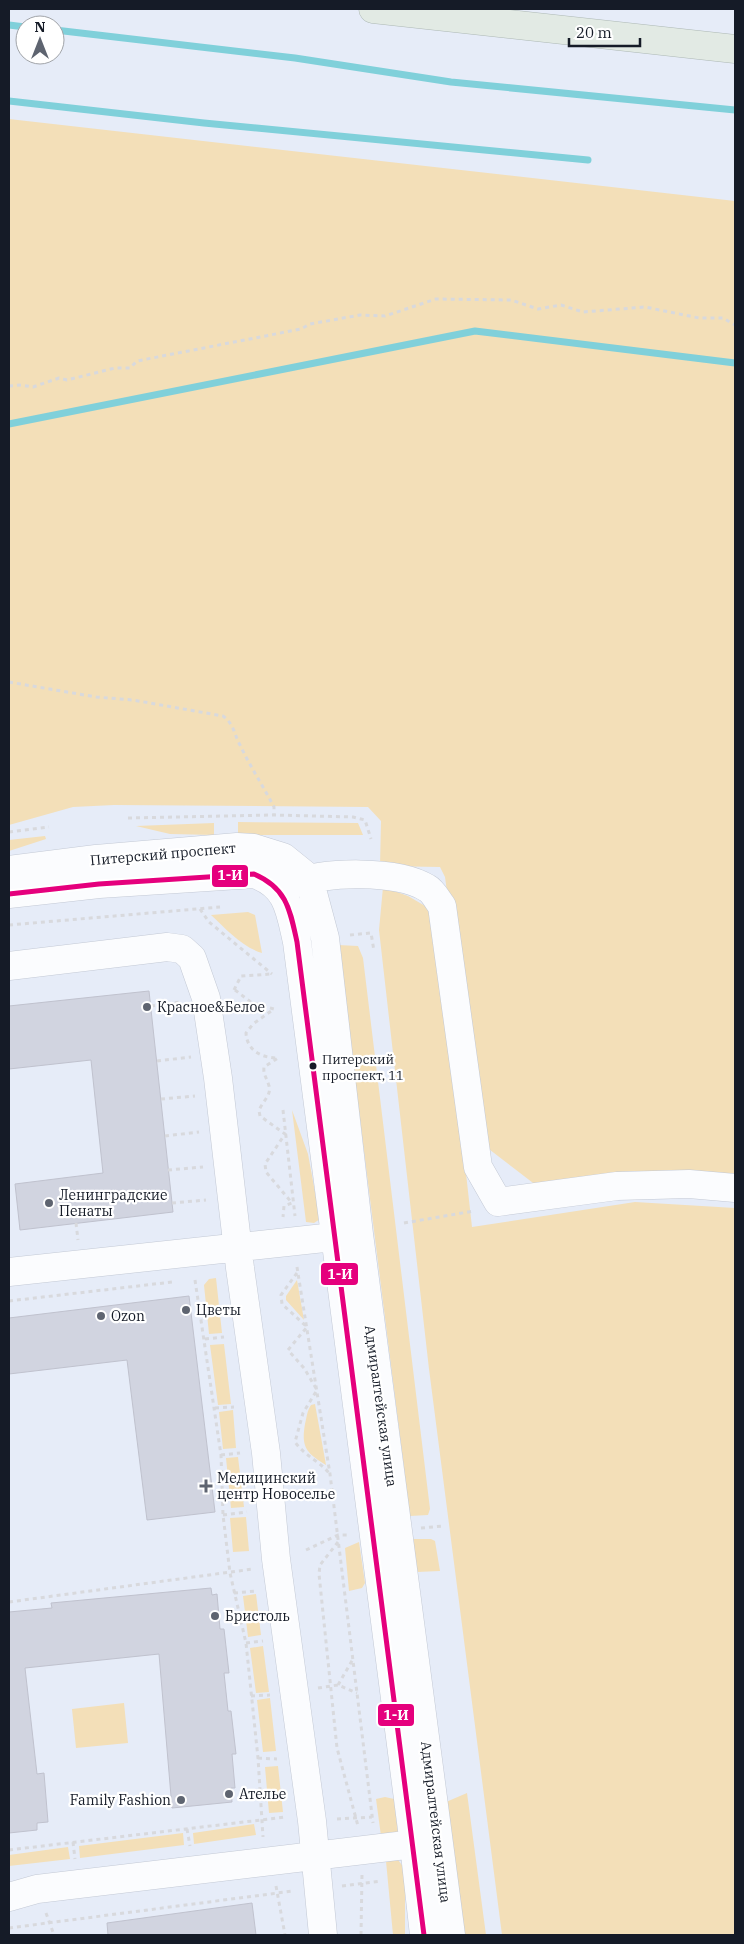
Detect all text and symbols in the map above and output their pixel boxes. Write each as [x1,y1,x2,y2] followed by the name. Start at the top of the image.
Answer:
[15,15,65,65] north arrow
[569,15,640,47] scale bar
[34,18,46,36] text: N
[576,23,612,42] text: 20 m
[89,839,237,869] street label: Питерский проспект
[211,864,249,888] line badge: 1-И
[217,866,243,884] text: 1-И
[157,998,265,1016] place label: Красное&Белое
[141,1001,153,1013] marker: Красное&Белое
[322,1051,404,1084] place label: Питерский проспект, 11
[308,1061,318,1071] marker: Питерский проспект, 11
[59,1186,168,1220] place label: Ленинградские Пенаты
[43,1197,55,1209] marker: Ленинградские Пенаты
[320,1262,359,1286] line badge: 1-И
[327,1265,353,1283] text: 1-И
[196,1301,241,1319] place label: Цветы
[180,1304,192,1316] marker: Цветы
[111,1307,145,1325] place label: Ozon
[95,1310,107,1322] marker: Ozon
[361,1324,401,1488] street label: Адмиралтейская улица
[217,1469,335,1503] place label: Медицинский центр Новоселье
[199,1479,213,1493] marker: Медицинский центр Новоселье
[225,1607,290,1625] place label: Бристоль
[209,1610,221,1622] marker: Бристоль
[377,1703,415,1727] line badge: 1-И
[383,1706,409,1724] text: 1-И
[417,1740,455,1904] street label: Адмиралтейская улица
[239,1785,286,1803] place label: Ателье
[223,1788,235,1800] marker: Ателье
[70,1791,171,1809] place label: Family Fashion
[175,1794,187,1806] marker: Family Fashion

